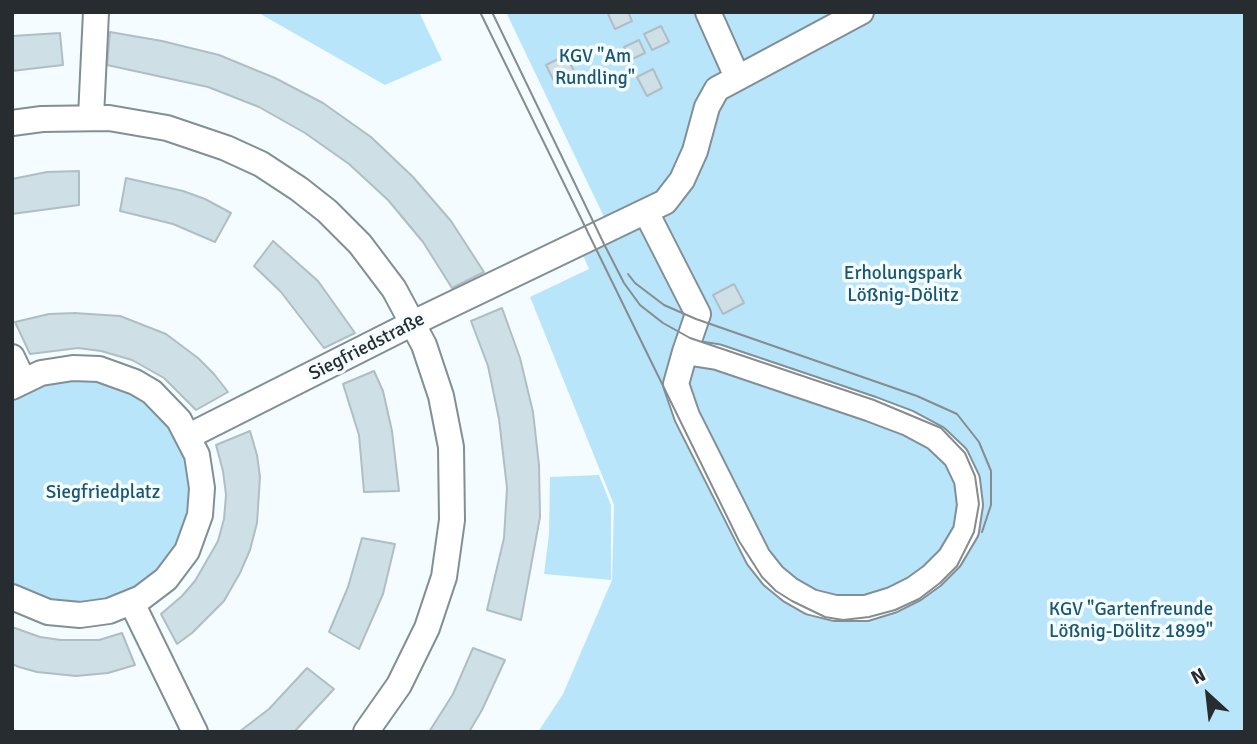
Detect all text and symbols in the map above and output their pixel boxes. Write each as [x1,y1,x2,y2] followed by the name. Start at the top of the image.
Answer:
[555,46,635,90] park label: KGV "Am Rundling"
[844,263,962,307] park label: Erholungspark Lößnig-Dölitz
[305,308,429,386] street label: Siegfriedstraße
[46,482,160,504] park label: Siegfriedplatz
[1049,599,1213,643] park label: KGV "Gartenfreunde Lößnig-Dölitz 1899"
[1173,660,1243,730] north arrow
[1187,663,1210,690] text: N

